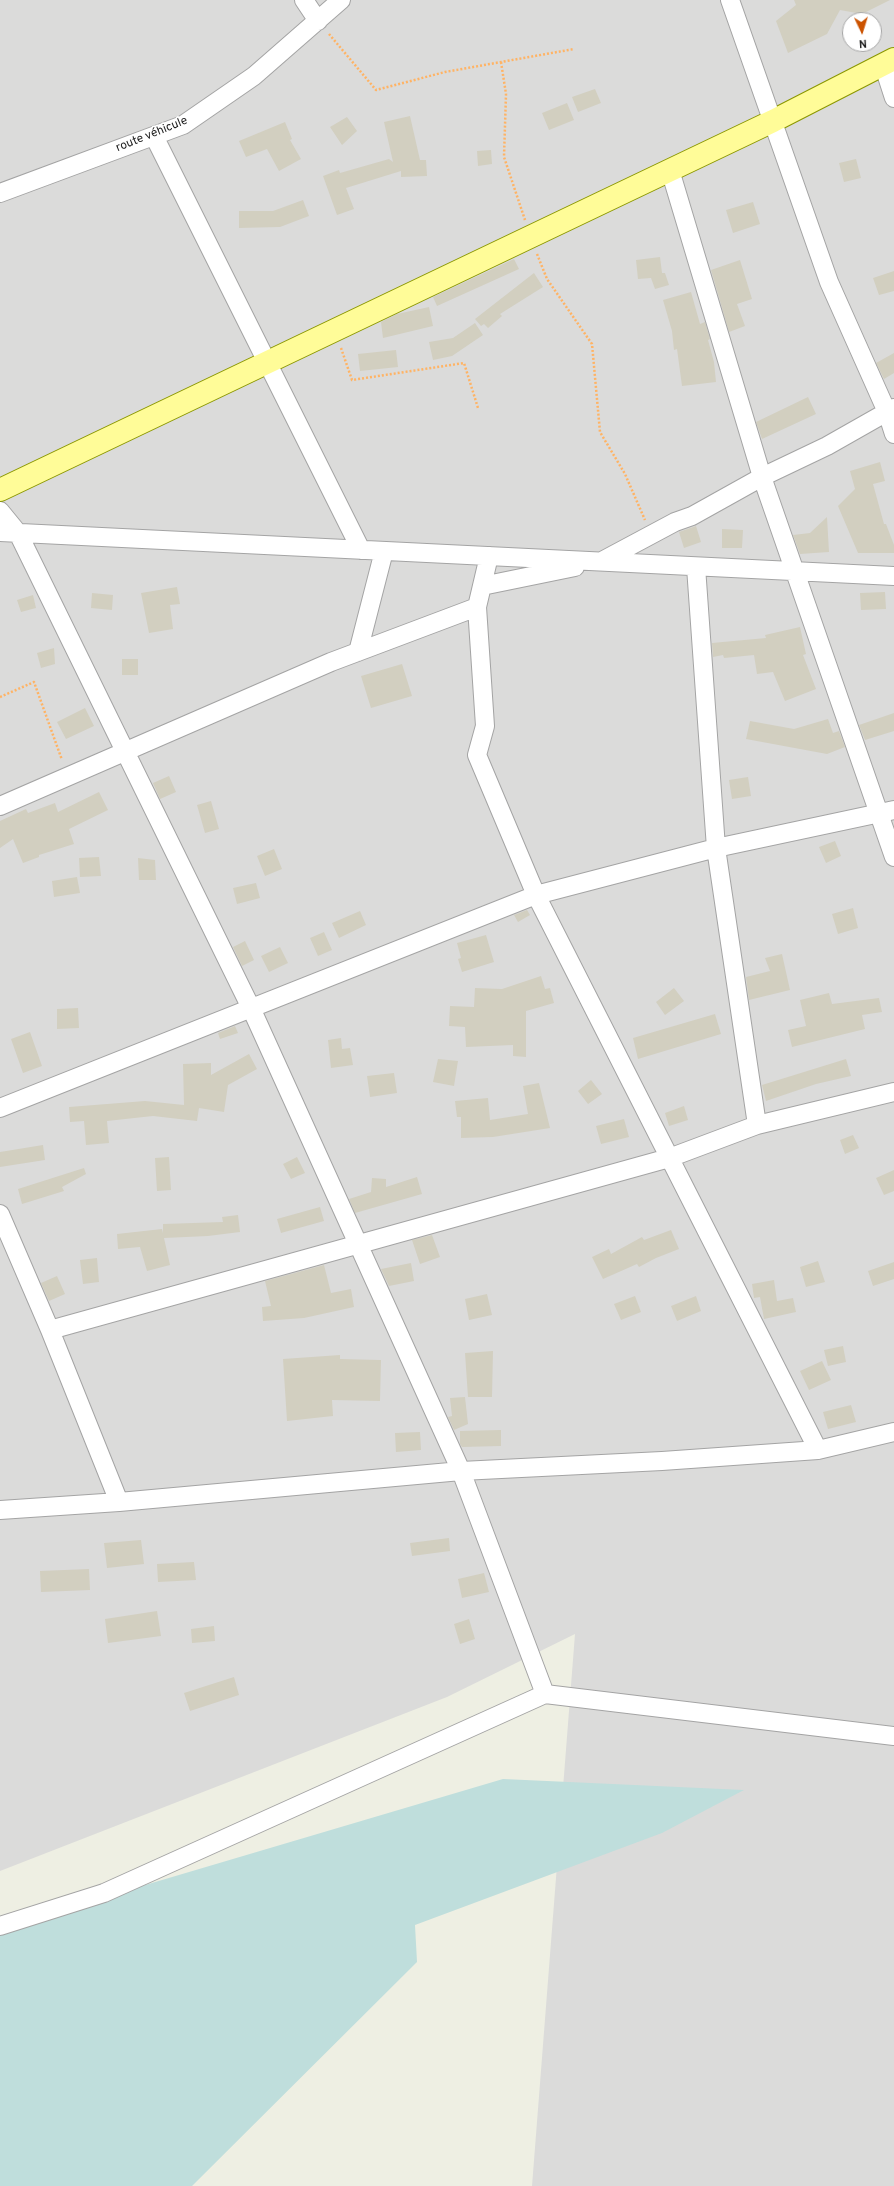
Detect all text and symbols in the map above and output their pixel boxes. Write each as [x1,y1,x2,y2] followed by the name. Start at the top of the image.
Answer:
[842,12,882,52] north arrow
[858,36,867,50] text: N
[114,114,190,156] street label: route véhicule

